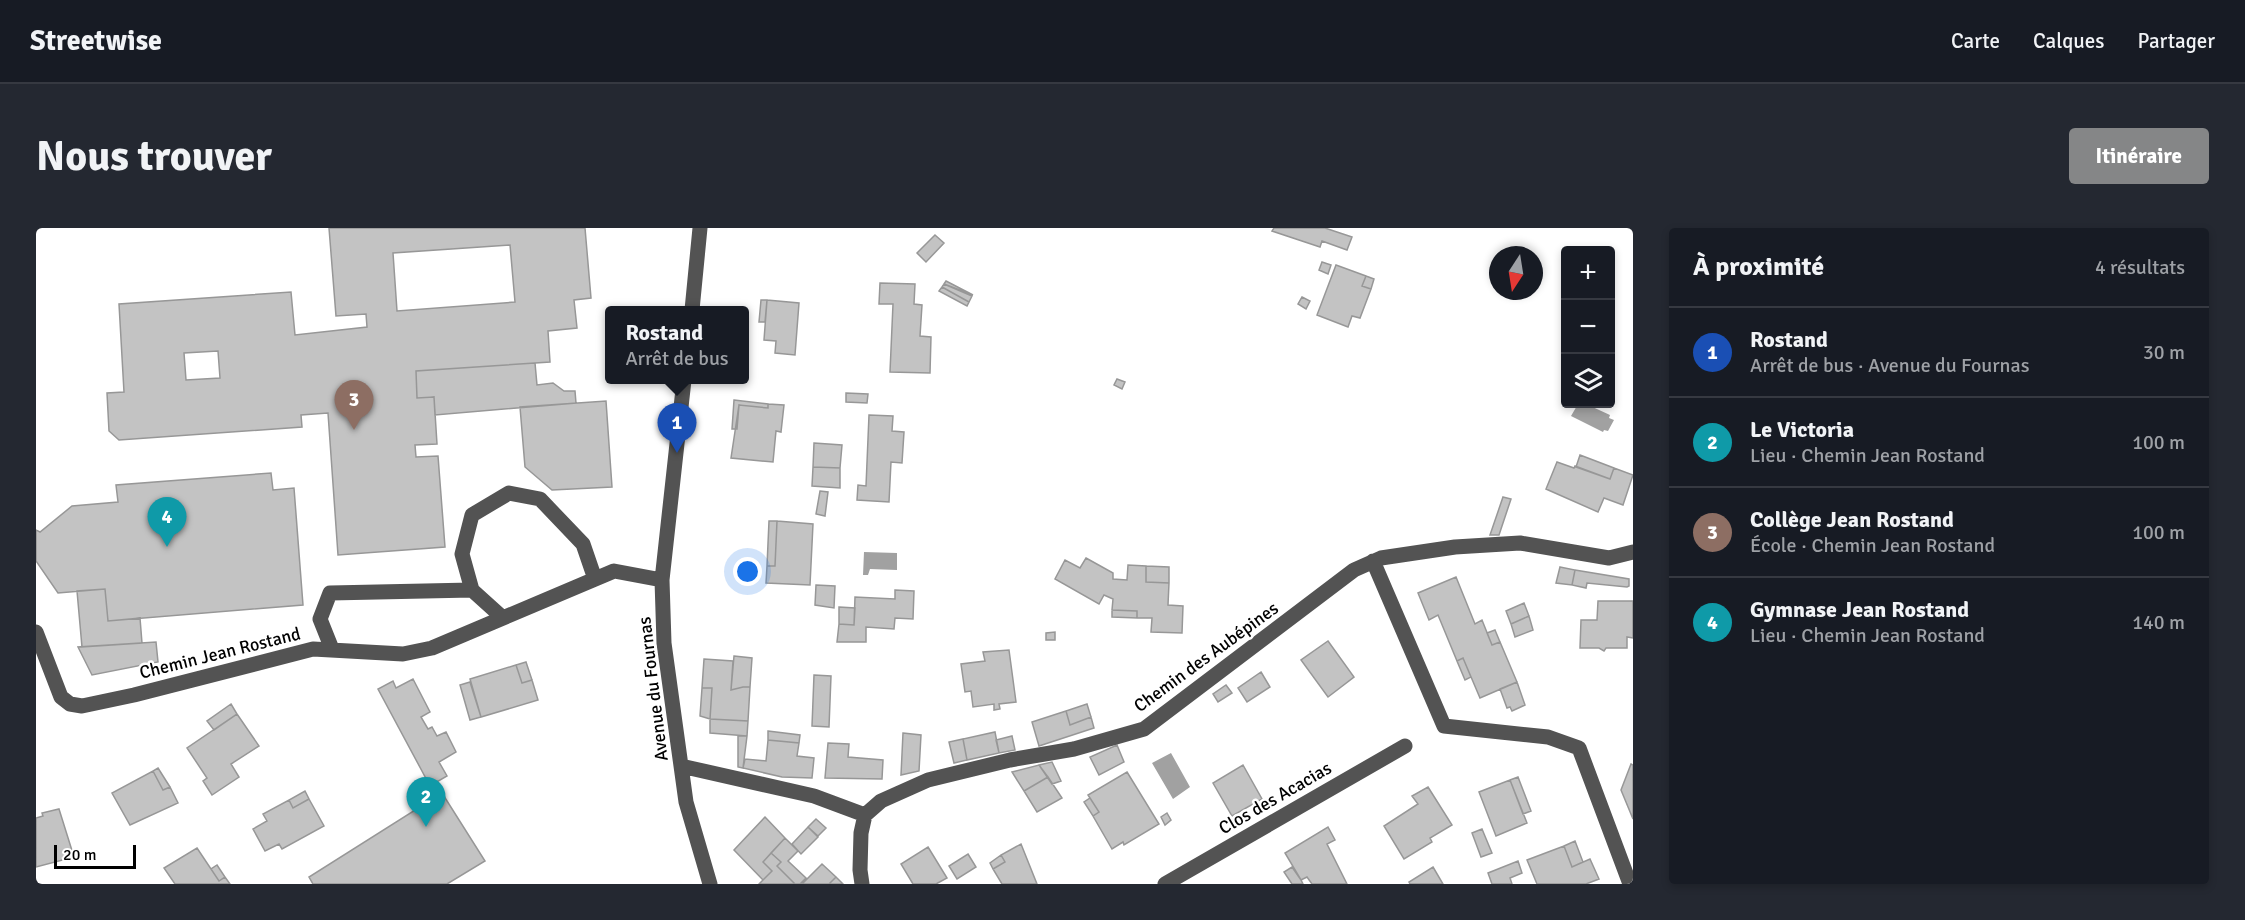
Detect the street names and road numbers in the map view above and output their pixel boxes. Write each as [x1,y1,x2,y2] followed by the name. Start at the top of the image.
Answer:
[1129,597,1283,717] street label: Chemin des Aubépines
[633,616,673,762] street label: Avenue du Fournas
[137,622,303,684] street label: Chemin Jean Rostand
[1215,757,1335,839] street label: Clos des Acacias

